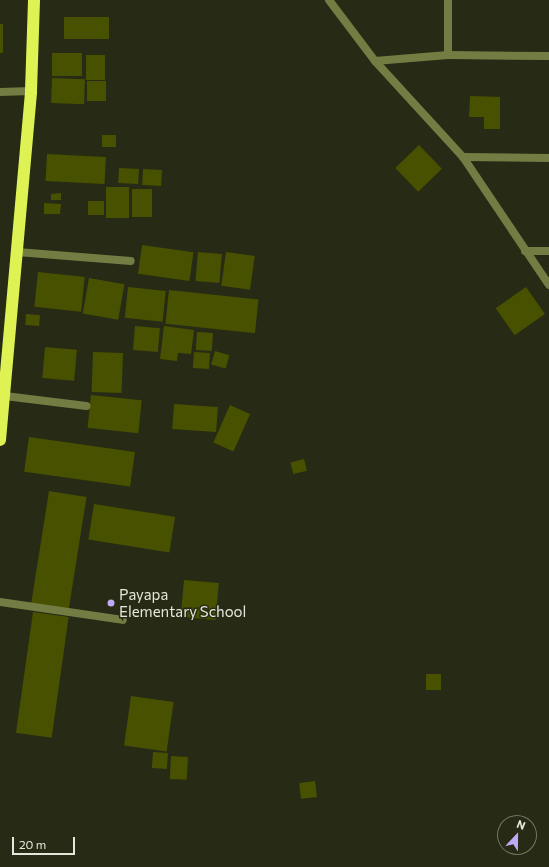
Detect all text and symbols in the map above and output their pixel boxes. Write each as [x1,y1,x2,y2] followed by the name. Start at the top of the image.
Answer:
[119,585,246,620] place label: Payapa Elementary School
[106,598,116,608] marker: Payapa Elementary School
[497,815,537,855] north arrow
[515,817,528,832] text: N
[14,829,77,855] scale bar
[19,837,46,851] text: 20 m

